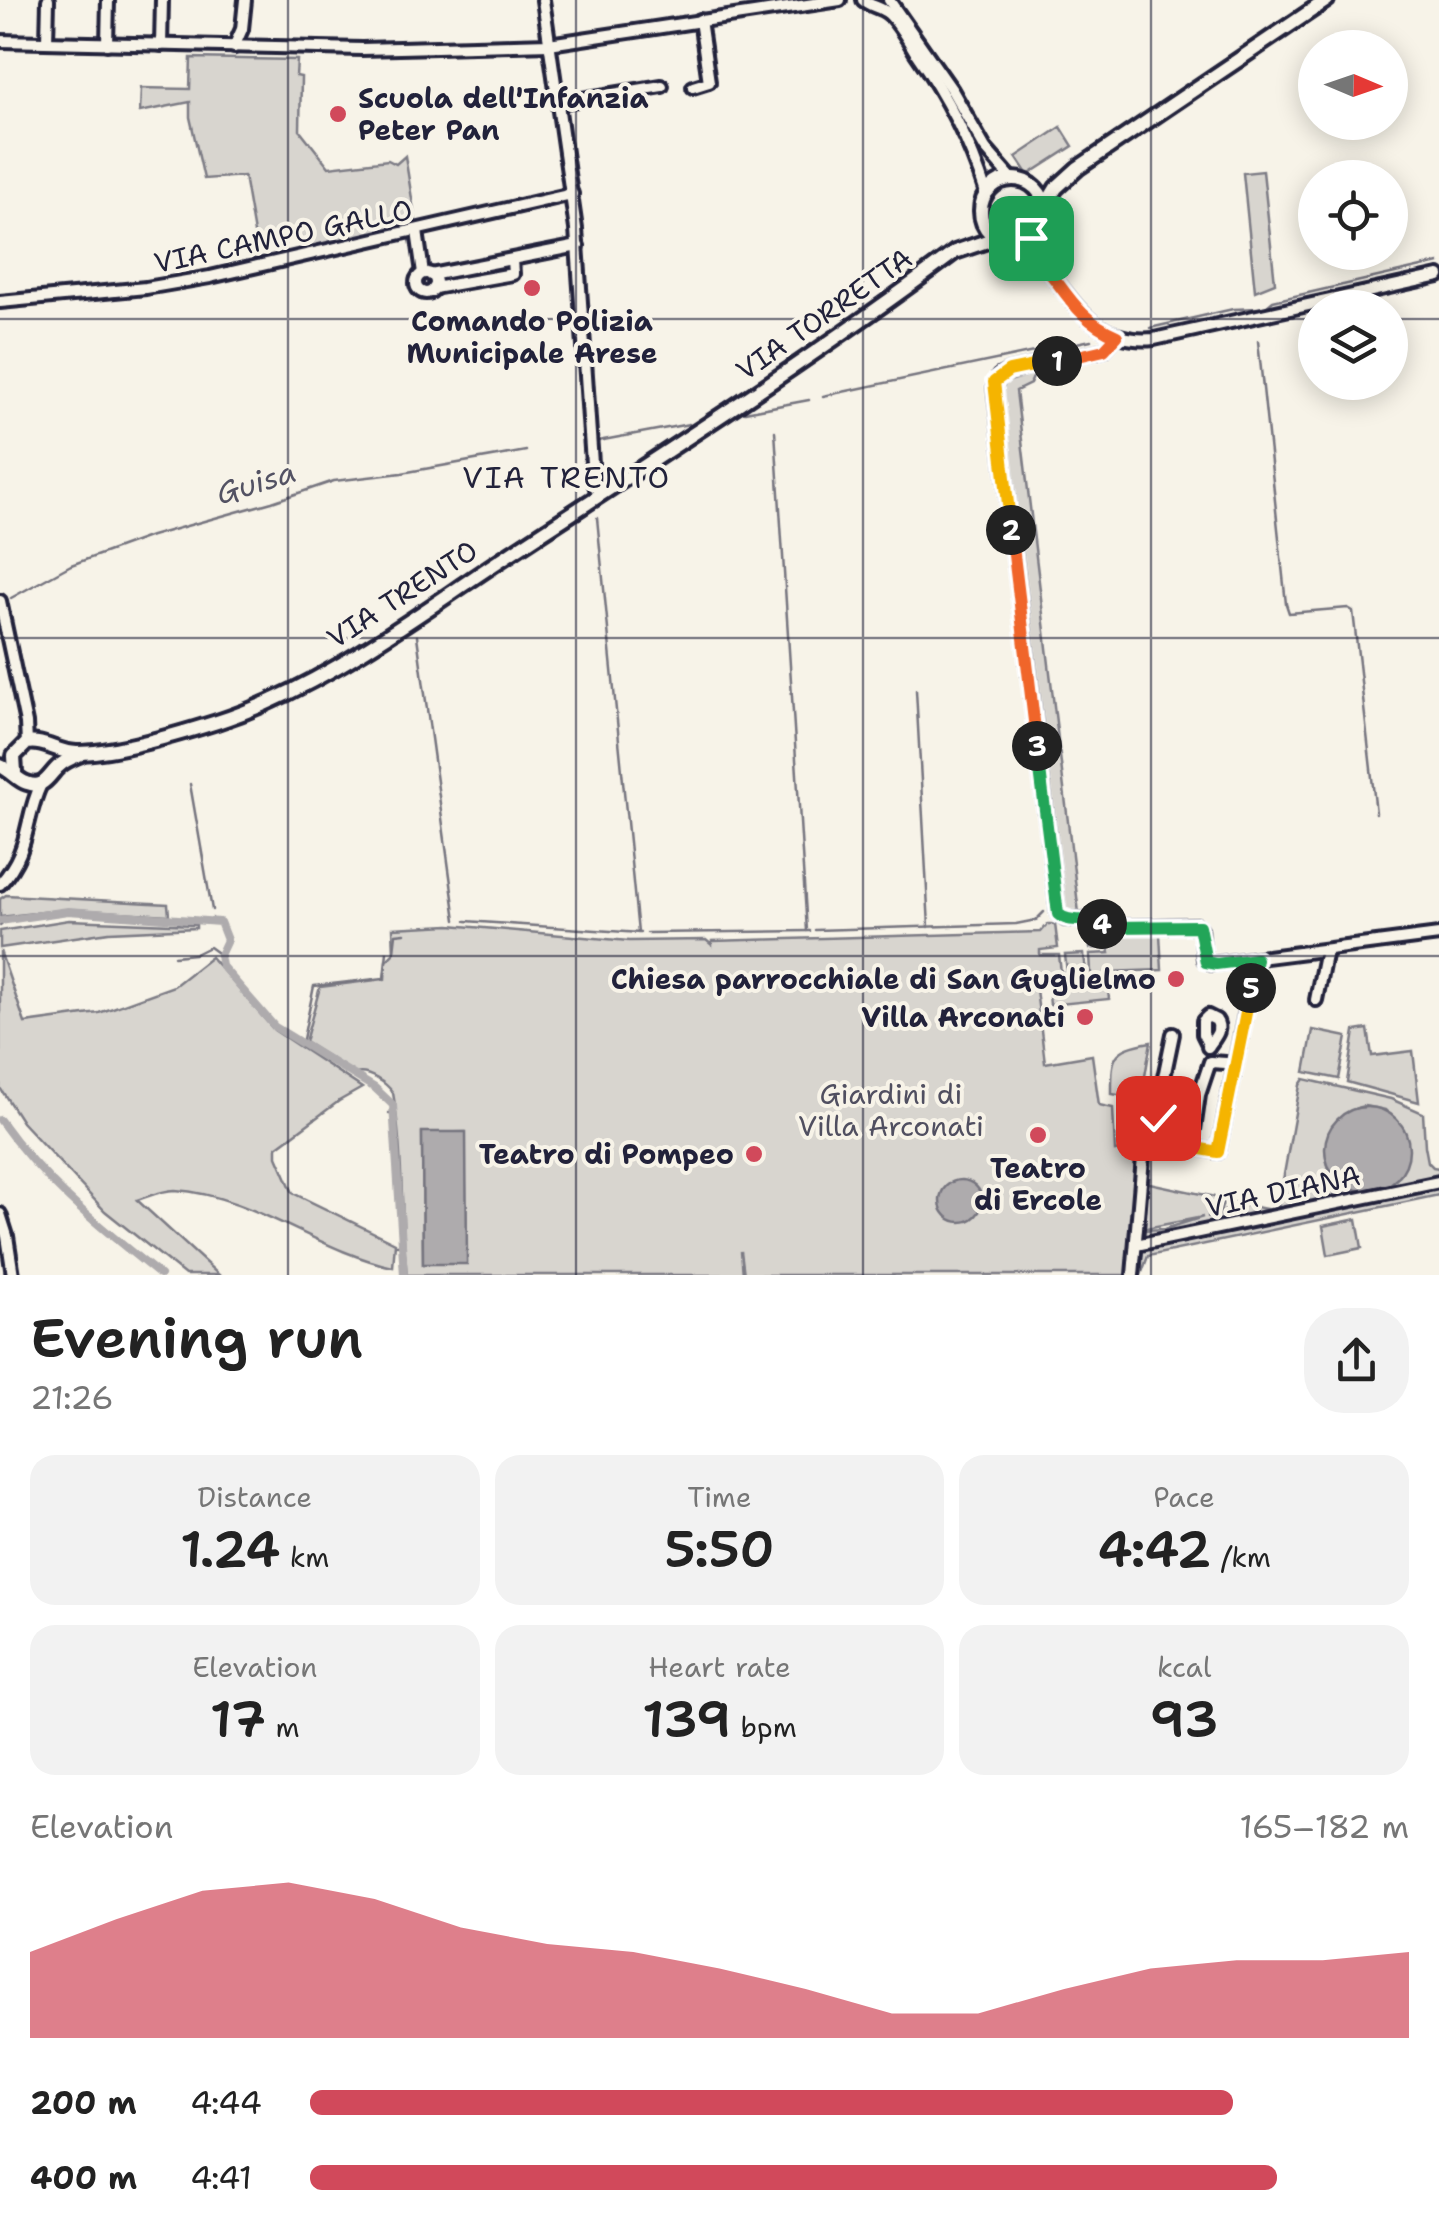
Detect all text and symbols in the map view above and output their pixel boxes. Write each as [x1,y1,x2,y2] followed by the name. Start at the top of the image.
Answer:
[1298,30,1408,140] north arrow
[1298,30,1408,400] map controls
[358,79,649,149] place label: Scuola dell'Infanzia Peter Pan
[327,103,349,125] marker: Scuola dell'Infanzia Peter Pan
[1298,160,1408,270] button: locate
[150,190,416,282] street label: VIA CAMPO GALLO
[989,196,1074,281] pin
[1004,211,1059,266] icon: arrive
[728,239,920,389] street label: VIA TORRETTA
[521,277,543,299] marker: Comando Polizia Municipale Arese
[1298,290,1408,400] button: layers
[406,302,658,372] place label: Comando Polizia Municipale Arese
[1032,336,1082,386] pin: 1
[1051,342,1063,380] text: 1
[211,451,301,514] water label: Guisa
[462,457,672,498] district label: VIA TRENTO
[986,505,1036,555] pin: 2
[1001,511,1021,549] text: 2
[319,531,485,657] street label: VIA TRENTO
[1012,721,1062,771] pin: 3
[1027,727,1047,765] text: 3
[1077,899,1127,949] pin: 4
[1092,905,1112,943] text: 4
[611,960,1156,998] place label: Chiesa parrocchiale di San Guglielmo
[1226,963,1276,1013] pin: 5
[1165,968,1187,990] marker: Chiesa parrocchiale di San Guglielmo
[1242,969,1260,1007] text: 5
[861,998,1065,1036] place label: Villa Arconati
[1074,1006,1096,1028] marker: Villa Arconati
[798,1075,984,1145] park label: Giardini di Villa Arconati
[1116,1076,1201,1161] pin
[1131,1091,1186,1146] icon: check
[1027,1124,1049,1146] marker: Teatro di Ercole
[479,1135,734,1173] place label: Teatro di Pompeo
[743,1143,765,1165] marker: Teatro di Pompeo
[974,1149,1102,1219] place label: Teatro di Ercole
[1202,1156,1364,1226] street label: VIA DIANA
[30,1301,363,1375] text: Evening run
[1304,1308,1409,1413] button: share
[30,1376,114,1419] text: 21:26
[197,1478,312,1516] text: Distance
[687,1478,752,1516] text: Time
[1153,1478,1215,1516] text: Pace
[180,1516,280,1583] text: 1.24
[664,1516,775,1583] text: 5:50
[1097,1516,1211,1583] text: 4:42
[280,1538,329,1576] text: km
[1211,1538,1271,1576] text: /km
[192,1648,317,1686] text: Elevation
[648,1648,791,1686] text: Heart rate
[1157,1648,1211,1686] text: kcal
[210,1686,266,1753] text: 17
[642,1686,731,1753] text: 139
[1150,1686,1219,1753] text: 93
[266,1708,300,1746] text: m
[731,1708,797,1746] text: bpm
[30,1805,173,1848] text: Elevation
[1239,1805,1409,1848] text: 165–182 m
[30,2081,137,2124] text: 200 m
[190,2081,262,2124] text: 4:44
[30,2156,137,2199] text: 400 m
[190,2156,252,2199] text: 4:41

